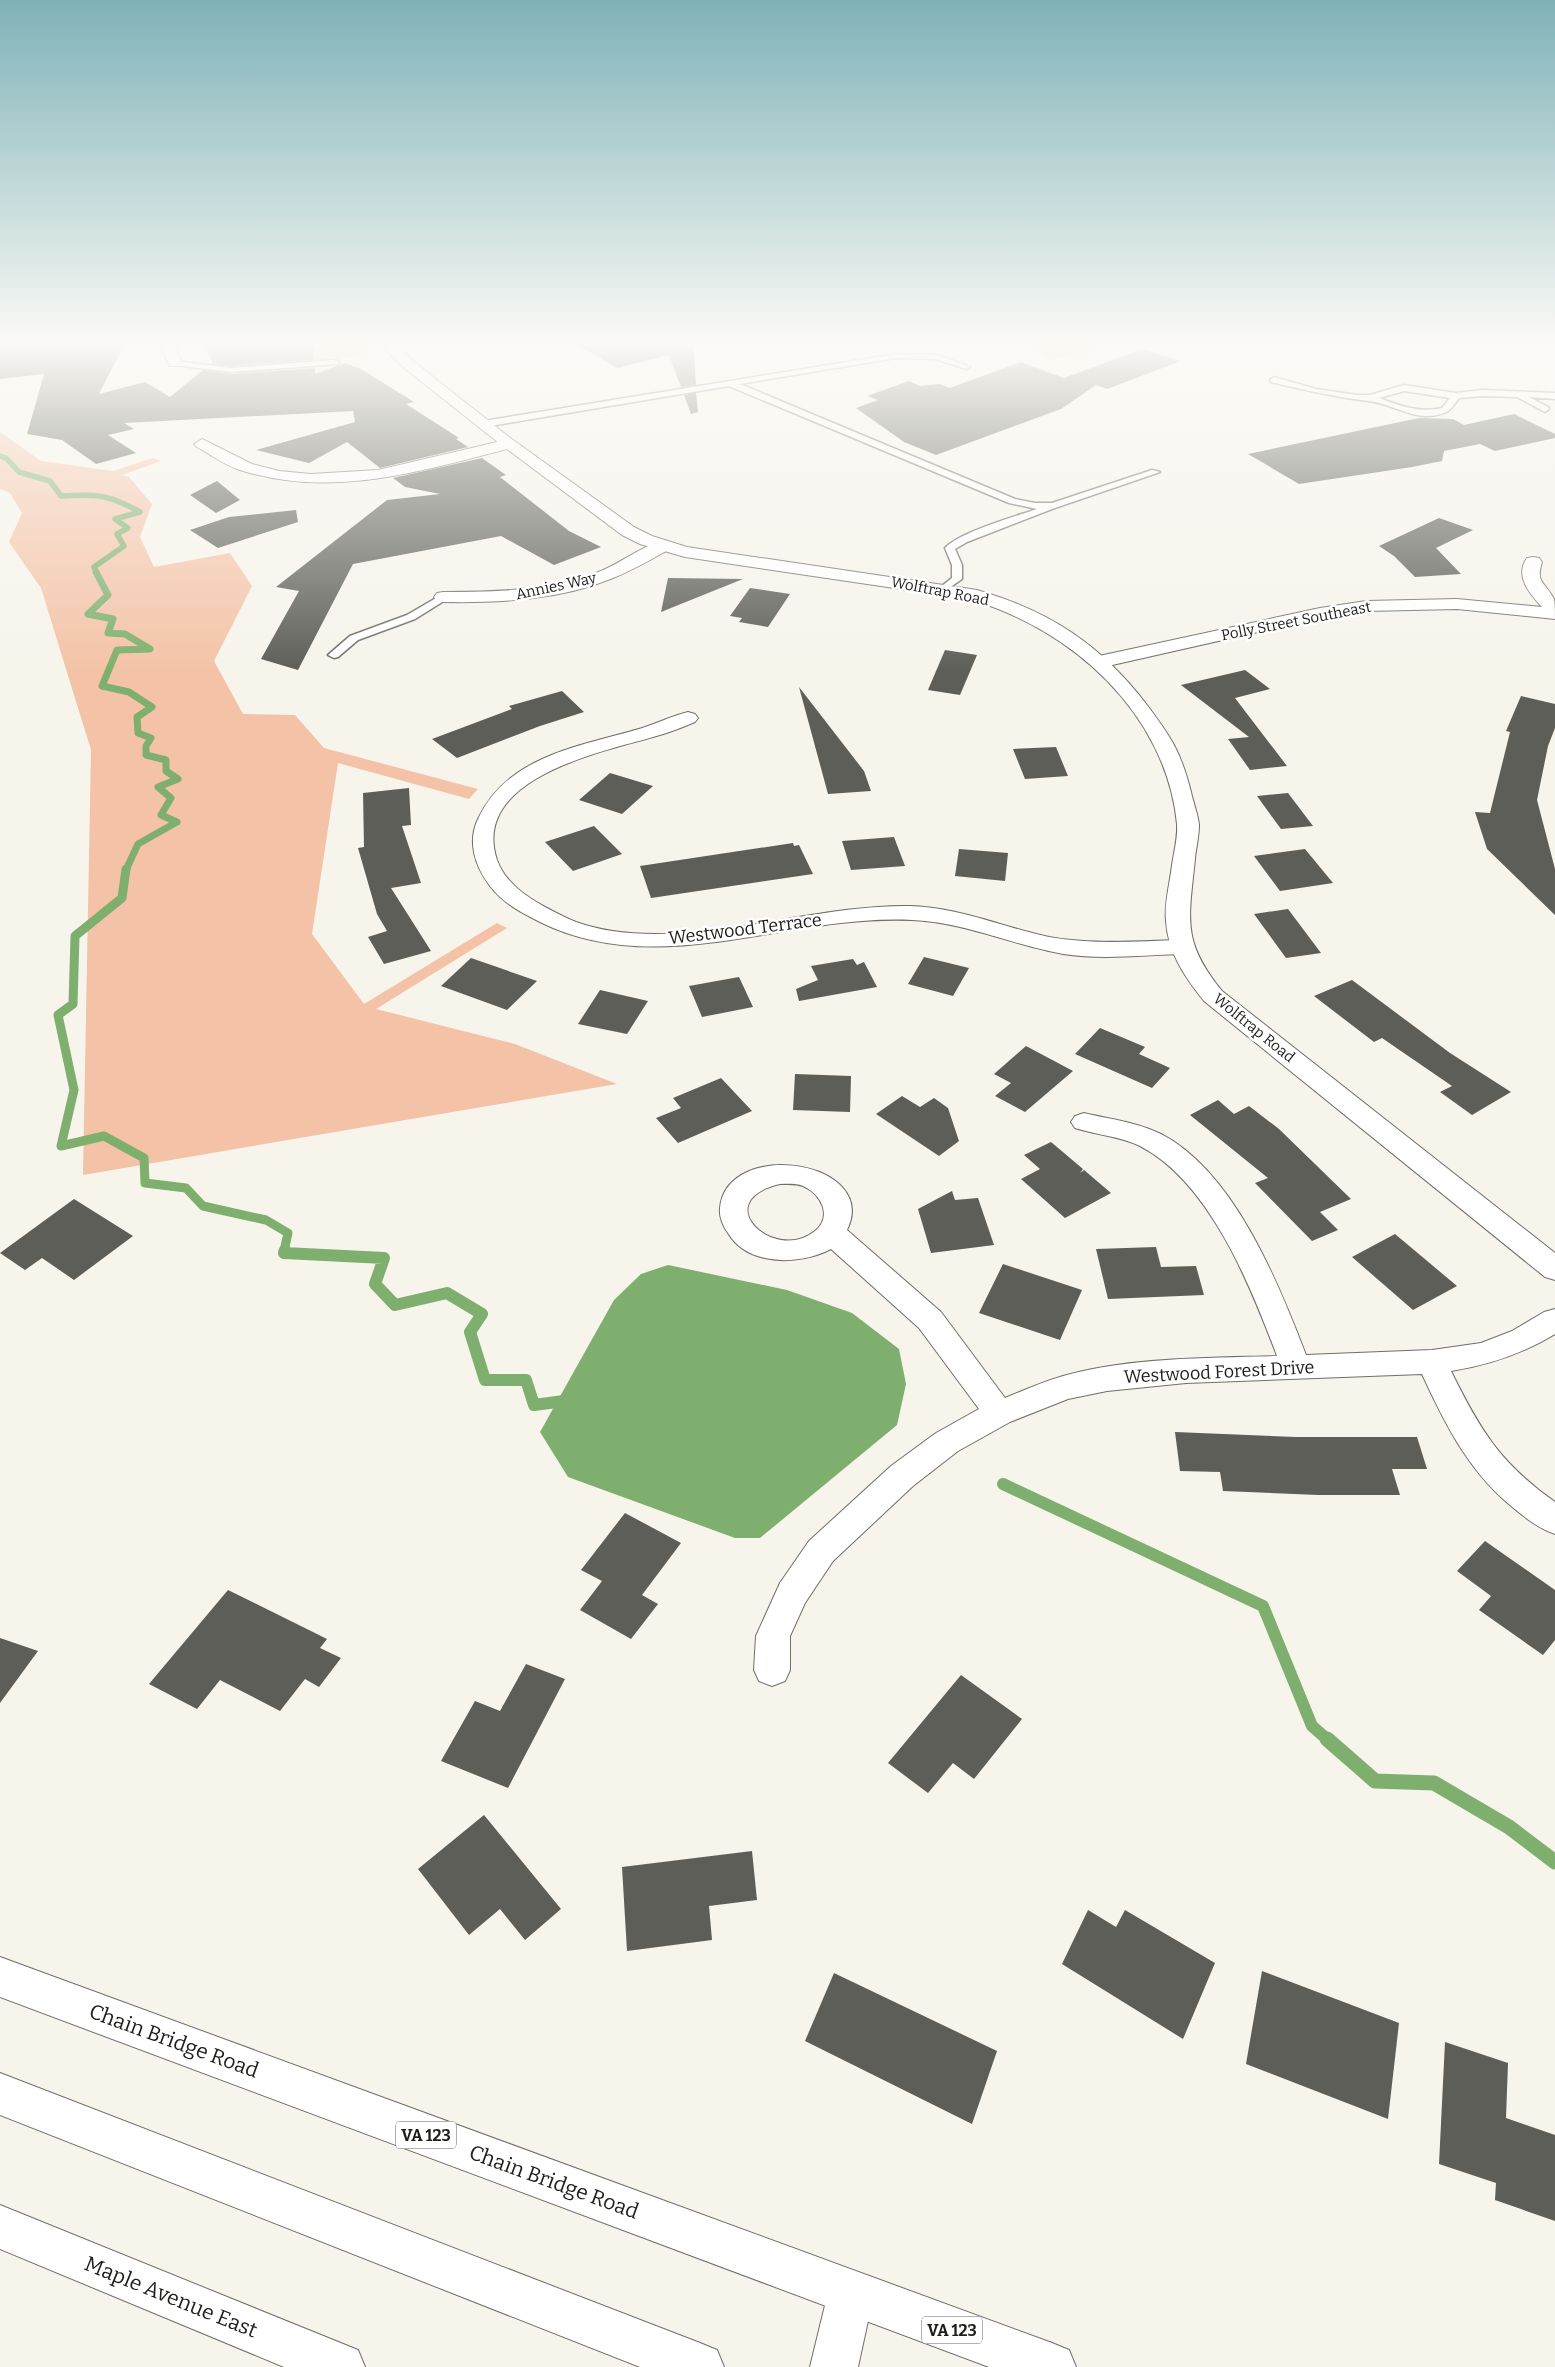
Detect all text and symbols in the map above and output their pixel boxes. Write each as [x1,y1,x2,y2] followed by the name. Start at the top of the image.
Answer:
[514,569,598,603] street label: Annies Way
[889,573,991,609] street label: Wolftrap Road
[1219,598,1373,644] street label: Polly Street Southeast
[667,909,823,949] street label: Westwood Terrace
[1210,990,1298,1066] street label: Wolftrap Road
[1123,1356,1315,1388] street label: Westwood Forest Drive
[86,1998,262,2084] street label: Chain Bridge Road
[396,2122,456,2148] road number: VA 123
[466,2139,642,2225] street label: Chain Bridge Road
[81,2250,261,2344] street label: Maple Avenue East
[922,2316,982,2344] road number: VA 123

